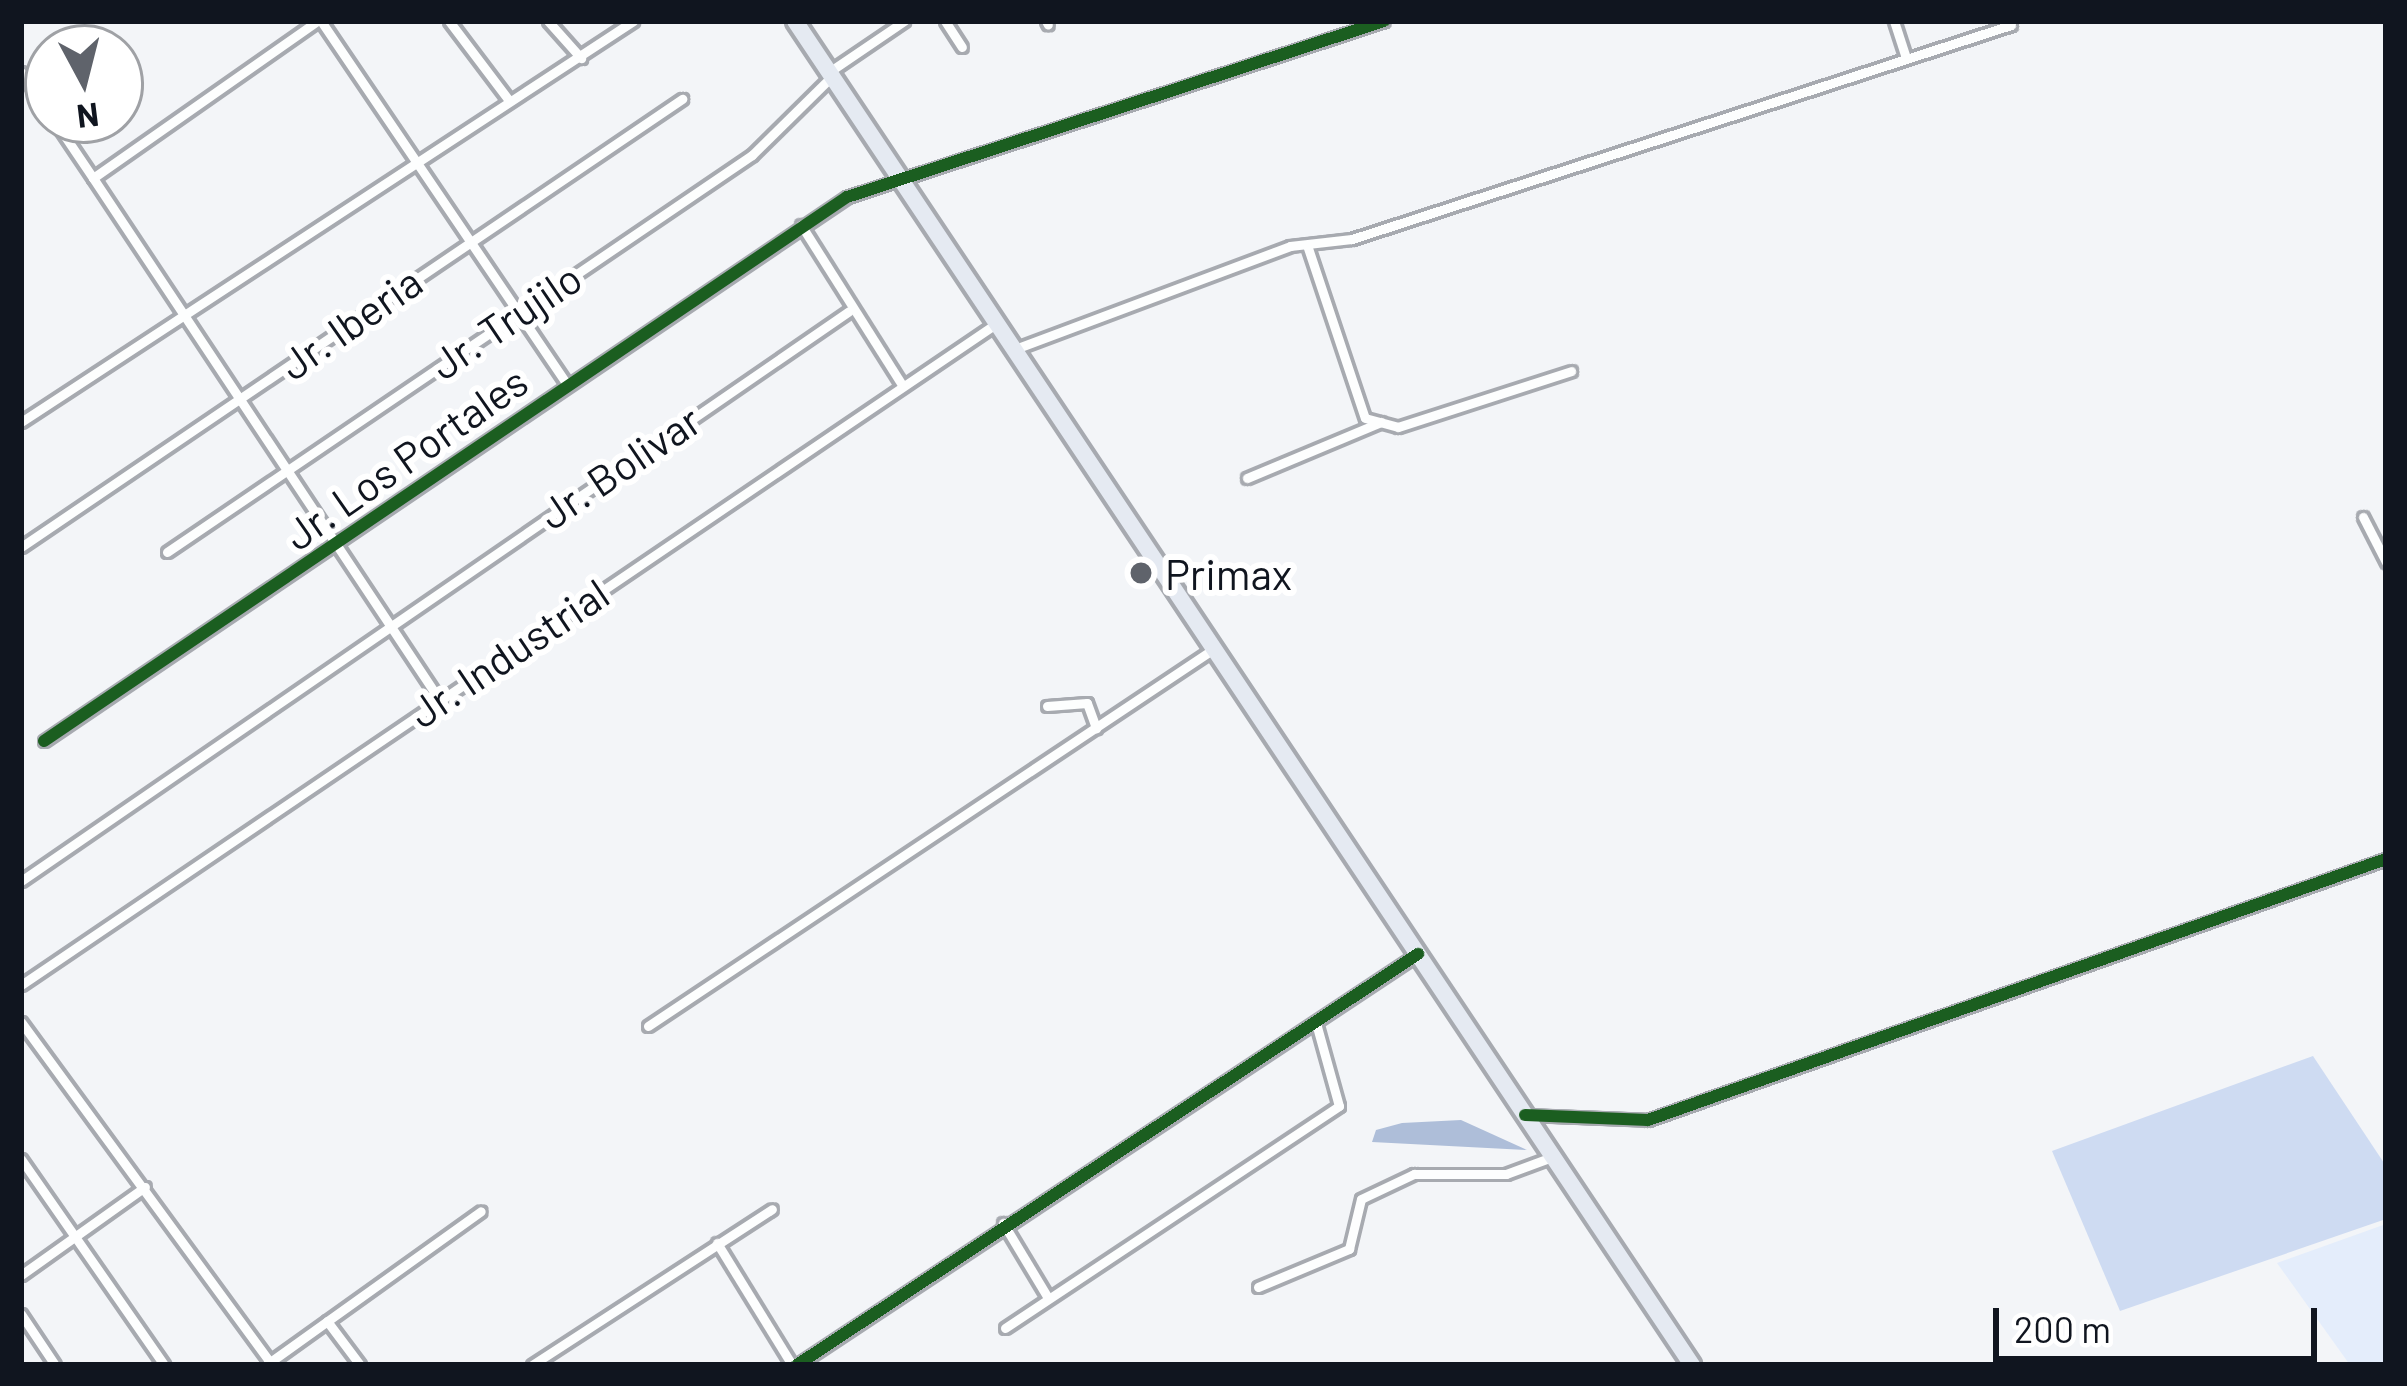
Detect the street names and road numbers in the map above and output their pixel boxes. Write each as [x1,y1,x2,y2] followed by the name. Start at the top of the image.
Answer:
[420,251,590,389] street label: Jr. Trujilo
[269,255,431,389] street label: Jr. Iberia
[274,355,536,559] street label: Jr. Los Portales
[529,394,709,538] street label: Jr. Bolivar
[399,567,617,737] street label: Jr. Industrial

